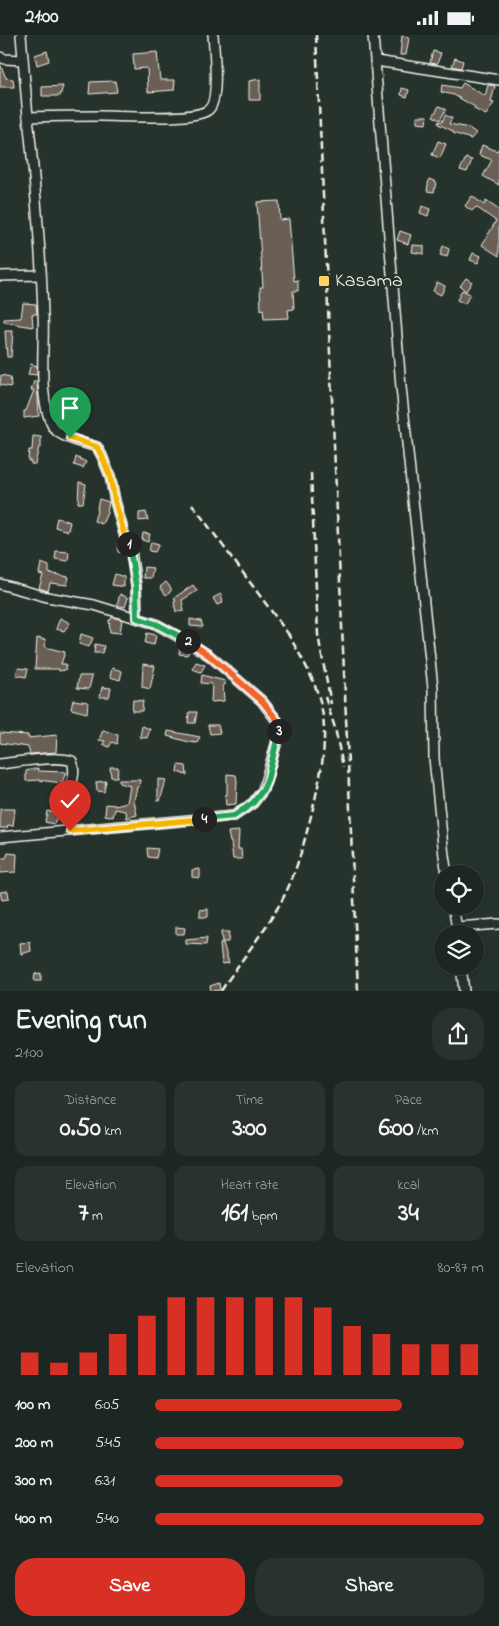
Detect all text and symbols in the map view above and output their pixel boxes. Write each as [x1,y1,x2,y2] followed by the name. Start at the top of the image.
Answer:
[25,4,59,31] text: 21:00
[335,267,403,296] place label: Kasama
[317,274,331,288] marker: Kasama
[49,387,91,438] pin
[56,394,84,422] icon: arrive
[116,531,142,557] pin: 1
[127,534,132,555] text: 1
[176,629,200,653] pin: 2
[185,631,192,652] text: 2
[266,719,292,743] pin: 3
[277,721,282,742] text: 3
[49,780,91,831] pin
[56,787,84,815] icon: check
[192,807,216,831] pin: 4
[202,809,207,830] text: 4
[434,865,484,975] map controls
[434,865,484,915] button: locate
[434,925,484,975] button: layers
[15,1001,147,1042] text: Evening run
[432,1008,484,1060] button: share
[15,1041,43,1065] text: 21:00
[65,1090,116,1111] text: Distance
[236,1090,263,1111] text: Time
[395,1090,422,1111] text: Pace
[60,1111,101,1147] text: 0.50
[232,1111,267,1147] text: 3:00
[379,1111,413,1147] text: 6:00
[101,1121,121,1142] text: km
[413,1121,438,1142] text: /km
[65,1175,116,1196] text: Elevation
[221,1175,278,1196] text: Heart rate
[397,1175,420,1196] text: kcal
[78,1196,88,1232] text: 7
[221,1196,248,1232] text: 161
[398,1196,419,1232] text: 34
[88,1206,103,1227] text: m
[248,1206,278,1227] text: bpm
[15,1256,74,1280] text: Elevation
[437,1256,484,1280] text: 80–87 m
[15,1393,50,1417] text: 100 m
[95,1393,119,1417] text: 6:05
[15,1431,53,1455] text: 200 m
[95,1431,121,1455] text: 5:45
[15,1469,52,1493] text: 300 m
[95,1469,115,1493] text: 6:31
[15,1507,52,1531] text: 400 m
[95,1507,119,1531] text: 5:40
[15,1558,245,1616] button: Save
[255,1558,484,1616] button: Share

